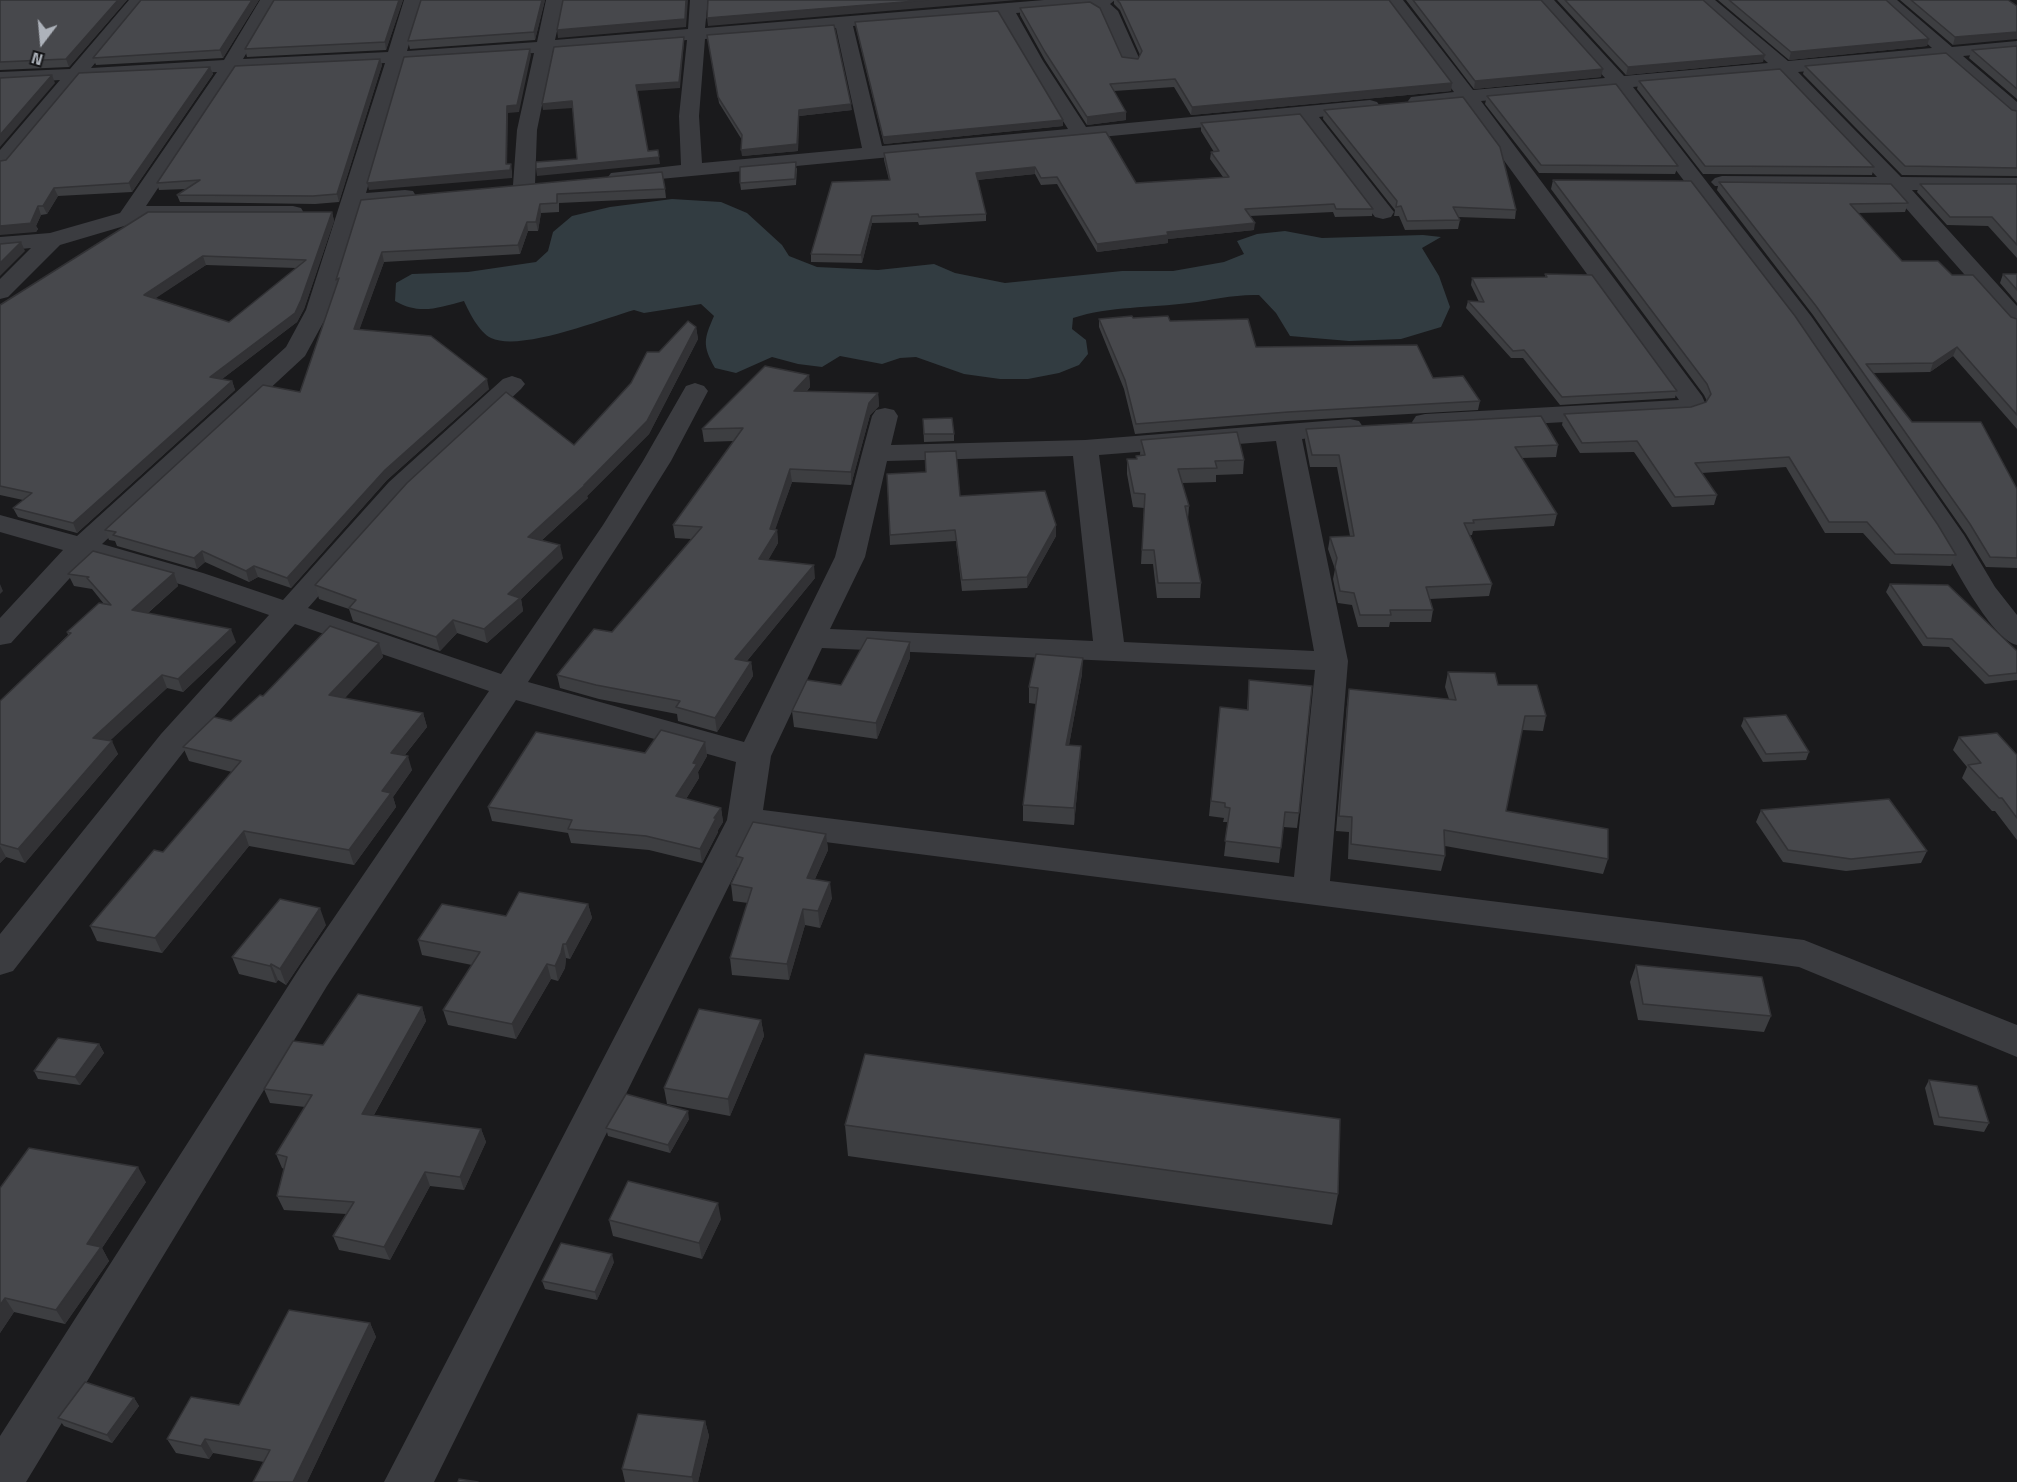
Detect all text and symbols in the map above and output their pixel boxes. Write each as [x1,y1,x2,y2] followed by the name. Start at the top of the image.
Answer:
[12,12,72,72] north arrow
[28,46,46,72] text: N

